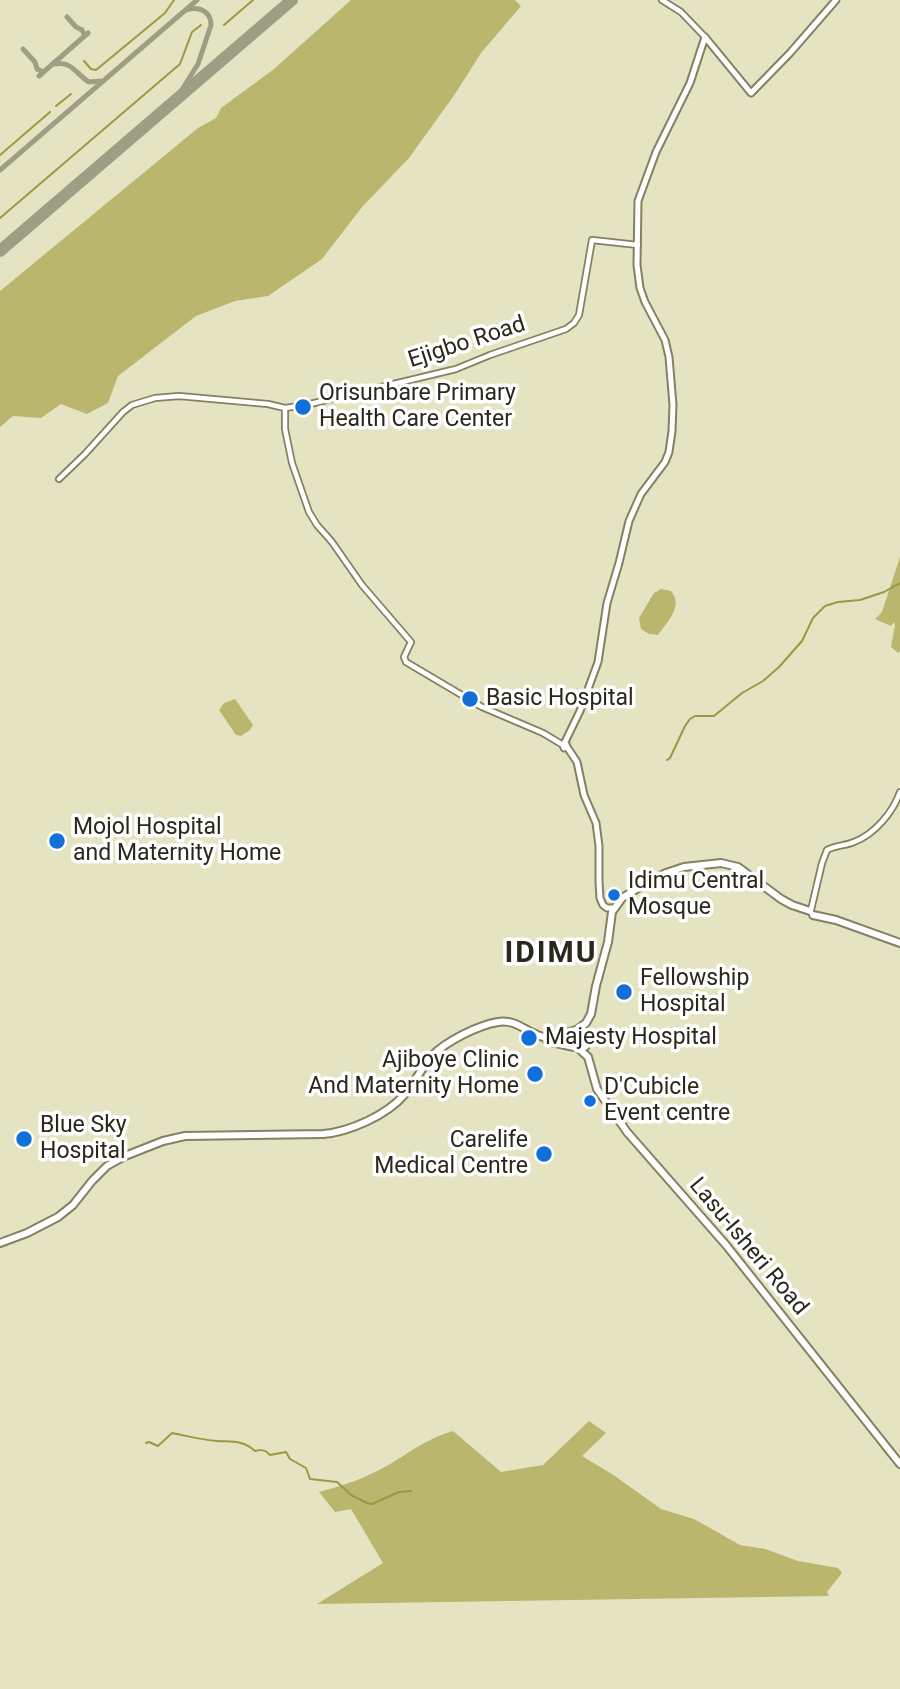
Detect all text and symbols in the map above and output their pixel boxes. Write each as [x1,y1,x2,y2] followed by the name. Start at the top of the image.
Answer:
[405,311,529,375] street label: Ejigbo Road
[319,380,516,434] place label: Orisunbare Primary Health Care Center
[293,397,313,417] marker: Orisunbare Primary Health Care Center
[486,685,634,713] place label: Basic Hospital
[460,689,480,709] marker: Basic Hospital
[73,814,281,868] place label: Mojol Hospital and Maternity Home
[47,831,67,851] marker: Mojol Hospital and Maternity Home
[628,868,764,922] place label: Idimu Central Mosque
[606,887,622,903] marker: Idimu Central Mosque
[505,936,597,972] district label: IDIMU
[640,965,749,1019] place label: Fellowship Hospital
[614,982,634,1002] marker: Fellowship Hospital
[545,1024,717,1052] place label: Majesty Hospital
[519,1028,539,1048] marker: Majesty Hospital
[308,1047,519,1101] place label: Ajiboye Clinic And Maternity Home
[525,1064,545,1084] marker: Ajiboye Clinic And Maternity Home
[604,1074,730,1128] place label: D'Cubicle Event centre
[582,1093,598,1109] marker: D'Cubicle Event centre
[40,1112,127,1166] place label: Blue Sky Hospital
[374,1127,528,1181] place label: Carelife Medical Centre
[14,1129,34,1149] marker: Blue Sky Hospital
[534,1144,554,1164] marker: Carelife Medical Centre
[683,1173,813,1321] street label: Lasu-Isheri Road

